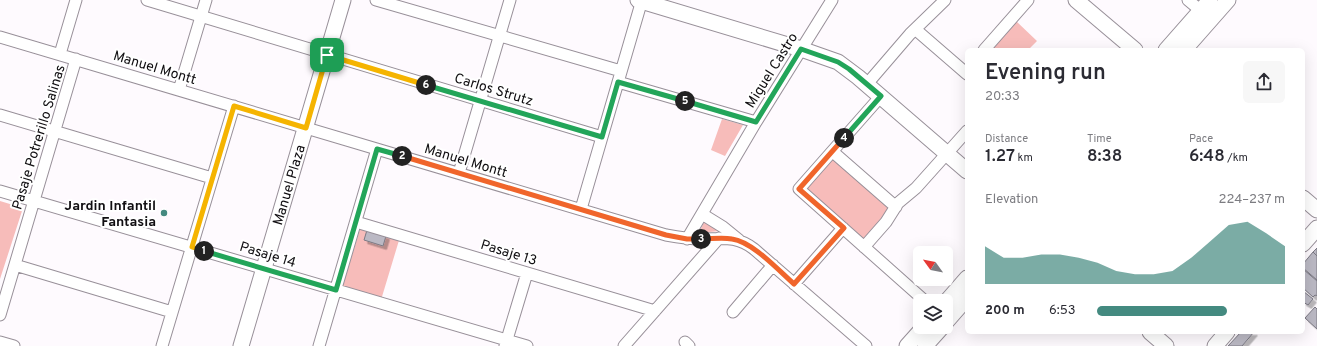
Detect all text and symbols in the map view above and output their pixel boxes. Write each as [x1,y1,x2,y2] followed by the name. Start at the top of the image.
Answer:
[742,30,802,112] street label: Miguel Castro
[310,38,344,72] pin
[316,44,338,66] icon: arrive
[111,48,198,89] street label: Manuel Montt
[985,60,1106,87] text: Evening run
[1243,61,1285,103] button: share
[9,63,70,212] street label: Pasaje Potrerillo Salinas
[452,70,535,110] street label: Carlos Strutz
[416,75,436,95] pin: 6
[423,78,429,92] text: 6
[985,89,1020,105] text: 20:33
[675,91,695,111] pin: 5
[682,94,688,108] text: 5
[834,128,854,148] pin: 4
[840,131,848,145] text: 4
[985,132,1028,146] text: Distance
[1087,132,1112,146] text: Time
[1189,132,1213,146] text: Pace
[422,141,509,182] street label: Manuel Montt
[270,143,310,227] street label: Manuel Plaza
[392,146,412,166] pin: 2
[985,146,1015,168] text: 1.27
[1087,146,1122,168] text: 8:38
[1189,146,1225,168] text: 6:48
[399,149,405,163] text: 2
[1015,151,1033,165] text: km
[1225,151,1248,165] text: /km
[985,192,1038,208] text: Elevation
[1219,192,1285,208] text: 224–237 m
[64,198,156,231] place label: Jardin Infantil Fantasia
[159,208,169,218] marker: Jardin Infantil Fantasia
[691,229,711,249] pin: 3
[698,232,704,246] text: 3
[478,237,539,270] street label: Pasaje 13
[237,239,298,272] street label: Pasaje 14
[194,241,214,261] pin: 1
[202,244,206,258] text: 1
[913,246,953,286] north arrow
[913,246,953,334] map controls
[913,294,953,334] button: layers
[985,303,1025,319] text: 200 m
[1049,303,1076,319] text: 6:53

